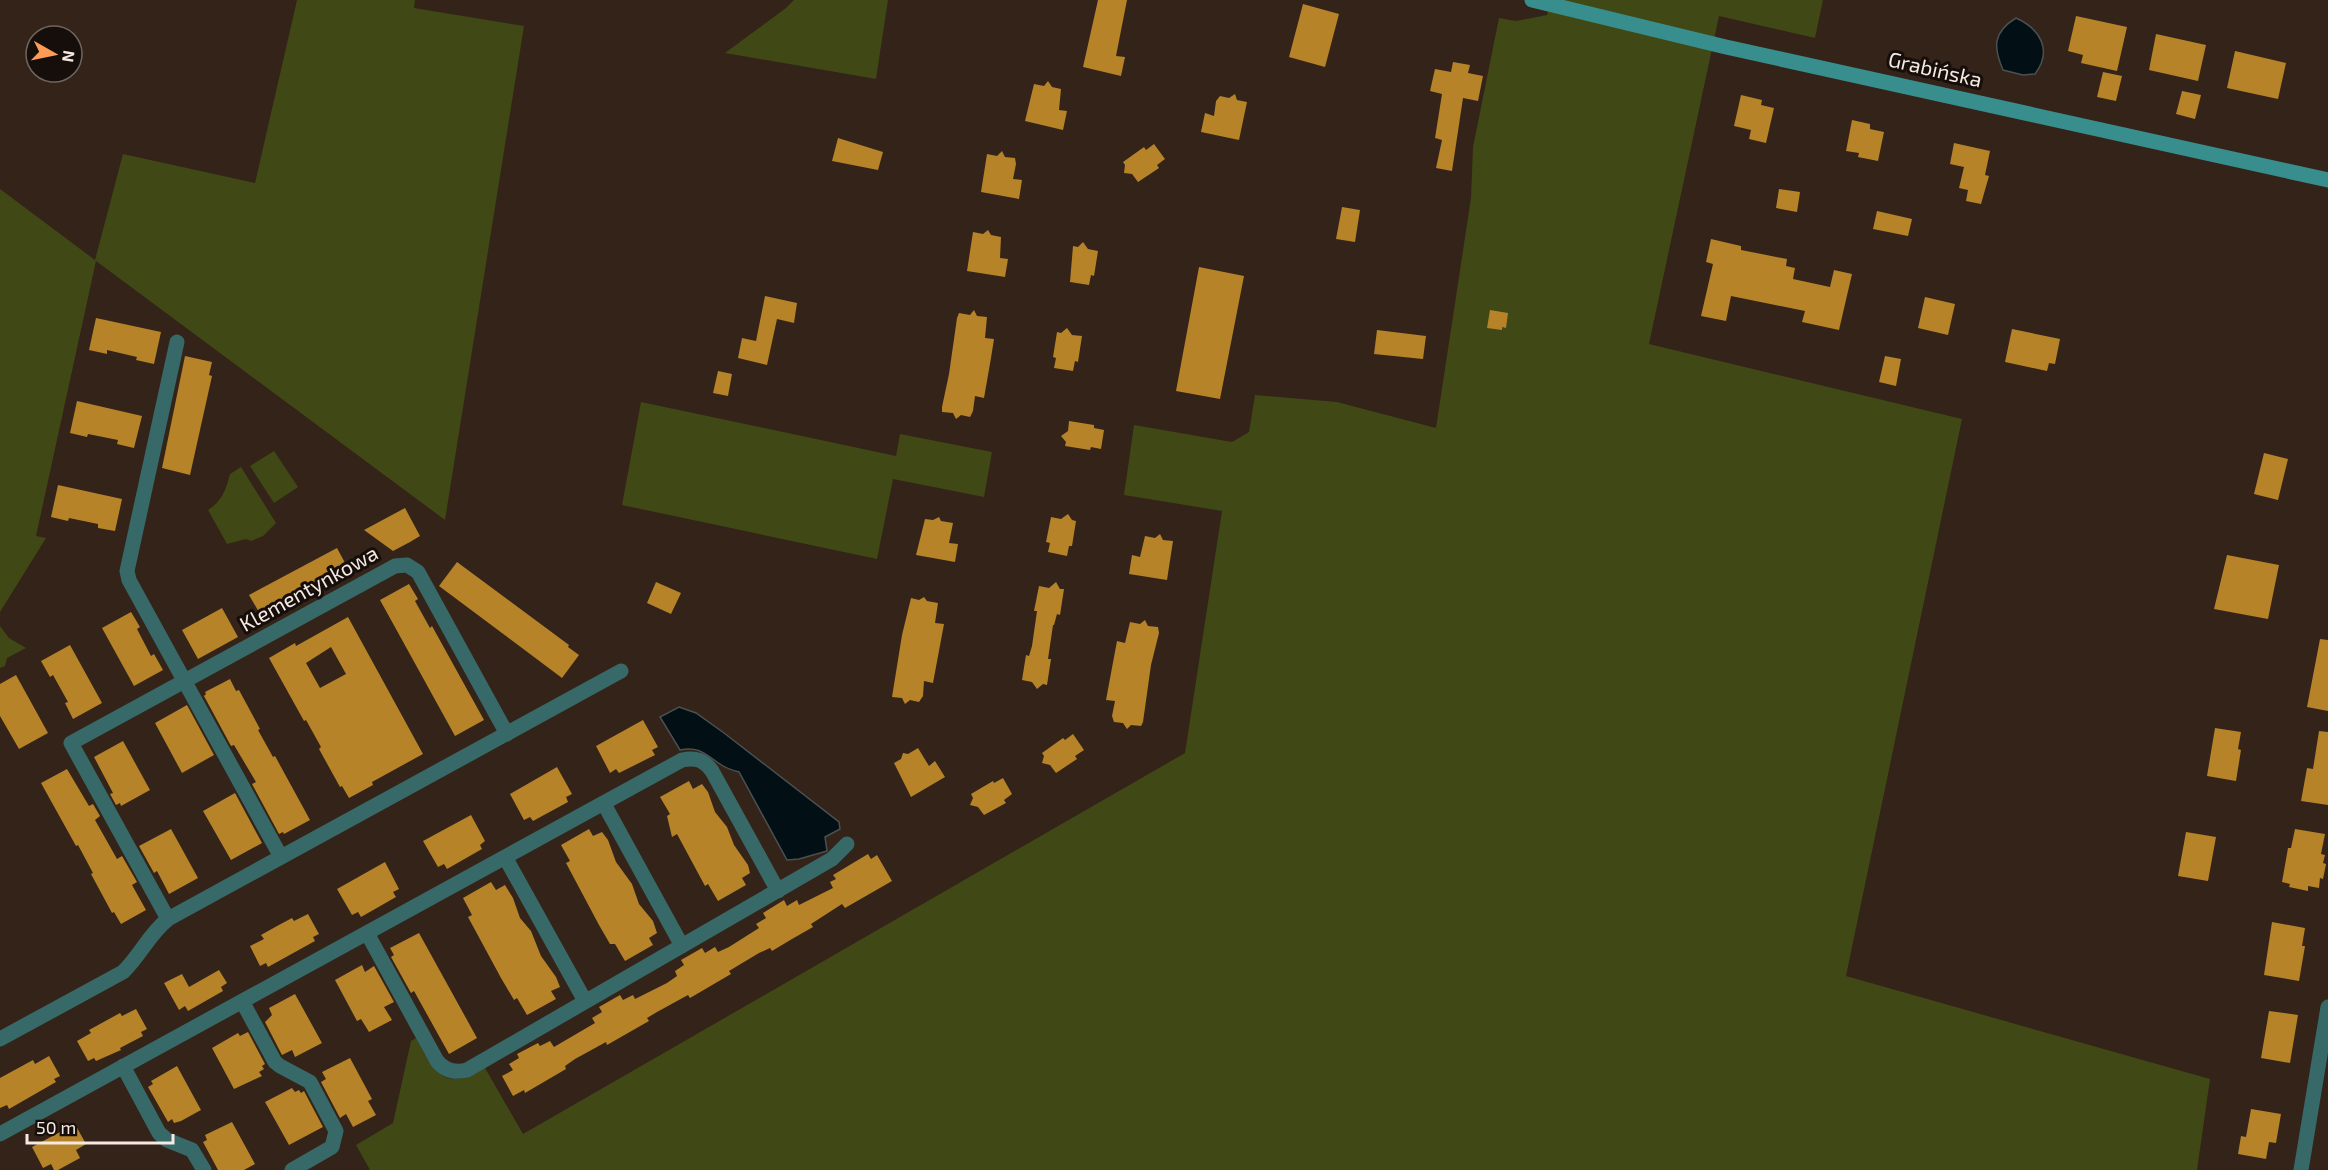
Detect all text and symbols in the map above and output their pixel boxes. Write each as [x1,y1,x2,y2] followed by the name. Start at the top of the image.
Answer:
[24,24,84,84] north arrow
[1886,46,1985,91] street label: Grabińska
[59,49,80,64] text: N
[235,539,382,636] street label: Klementynkowa
[27,1107,172,1145] scale bar
[36,1116,76,1138] text: 50 m

